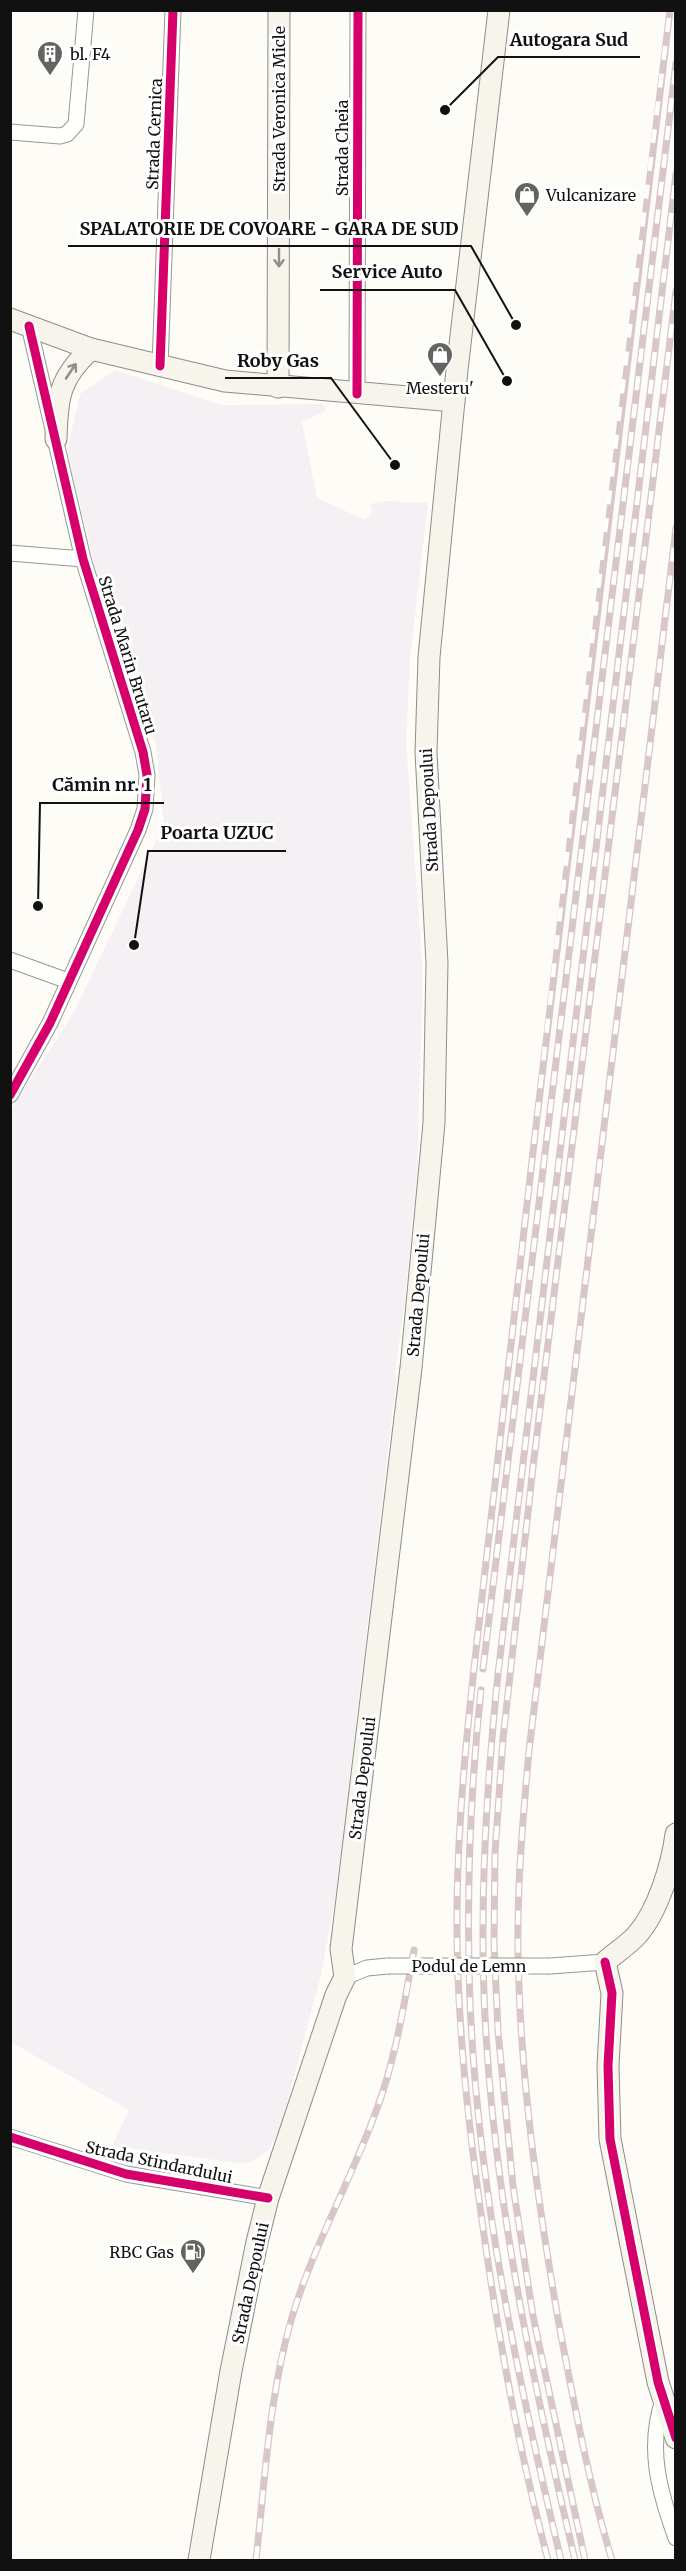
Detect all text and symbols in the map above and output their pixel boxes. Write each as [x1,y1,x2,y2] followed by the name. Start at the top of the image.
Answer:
[498,21,640,57] callout: Autogara Sud
[269,26,289,192] street label: Strada Veronica Micle
[509,28,628,51] text: Autogara Sud
[35,39,65,77] building icon: bl. F4
[69,44,111,64] place label: bl. F4
[142,77,166,190] street label: Strada Cernica
[332,99,352,196] street label: Strada Cheia
[512,180,542,218] shop icon: Vulcanizare
[545,185,636,205] place label: Vulcanizare
[68,210,471,246] callout: SPALATORIE DE COVOARE - GARA DE SUD
[79,217,459,240] text: SPALATORIE DE COVOARE - GARA DE SUD
[273,247,285,267] one-way arrow
[320,254,455,290] callout: Service Auto
[332,260,443,283] text: Service Auto
[425,340,455,378] shop icon: Mesteru'
[225,342,331,378] callout: Roby Gas
[237,349,319,372] text: Roby Gas
[65,363,77,379] one-way arrow
[406,378,474,398] place label: Mesteru'
[94,573,162,737] street label: Strada Marin Brutaru
[416,748,442,872] street label: Strada Depoului
[40,767,164,803] callout: Cămin nr. 1
[52,773,152,796] text: Cămin nr. 1
[148,815,286,851] callout: Poarta UZUC
[160,821,274,844] text: Poarta UZUC
[403,1232,433,1358] street label: Strada Depoului
[345,1715,379,1841] street label: Strada Depoului
[412,1956,527,1976] street label: Podul de Lemn
[84,2137,234,2187] street label: Strada Stindardului
[227,2220,273,2346] street label: Strada Depoului
[178,2237,208,2275] fuel station icon: RBC Gas
[109,2242,174,2262] place label: RBC Gas

